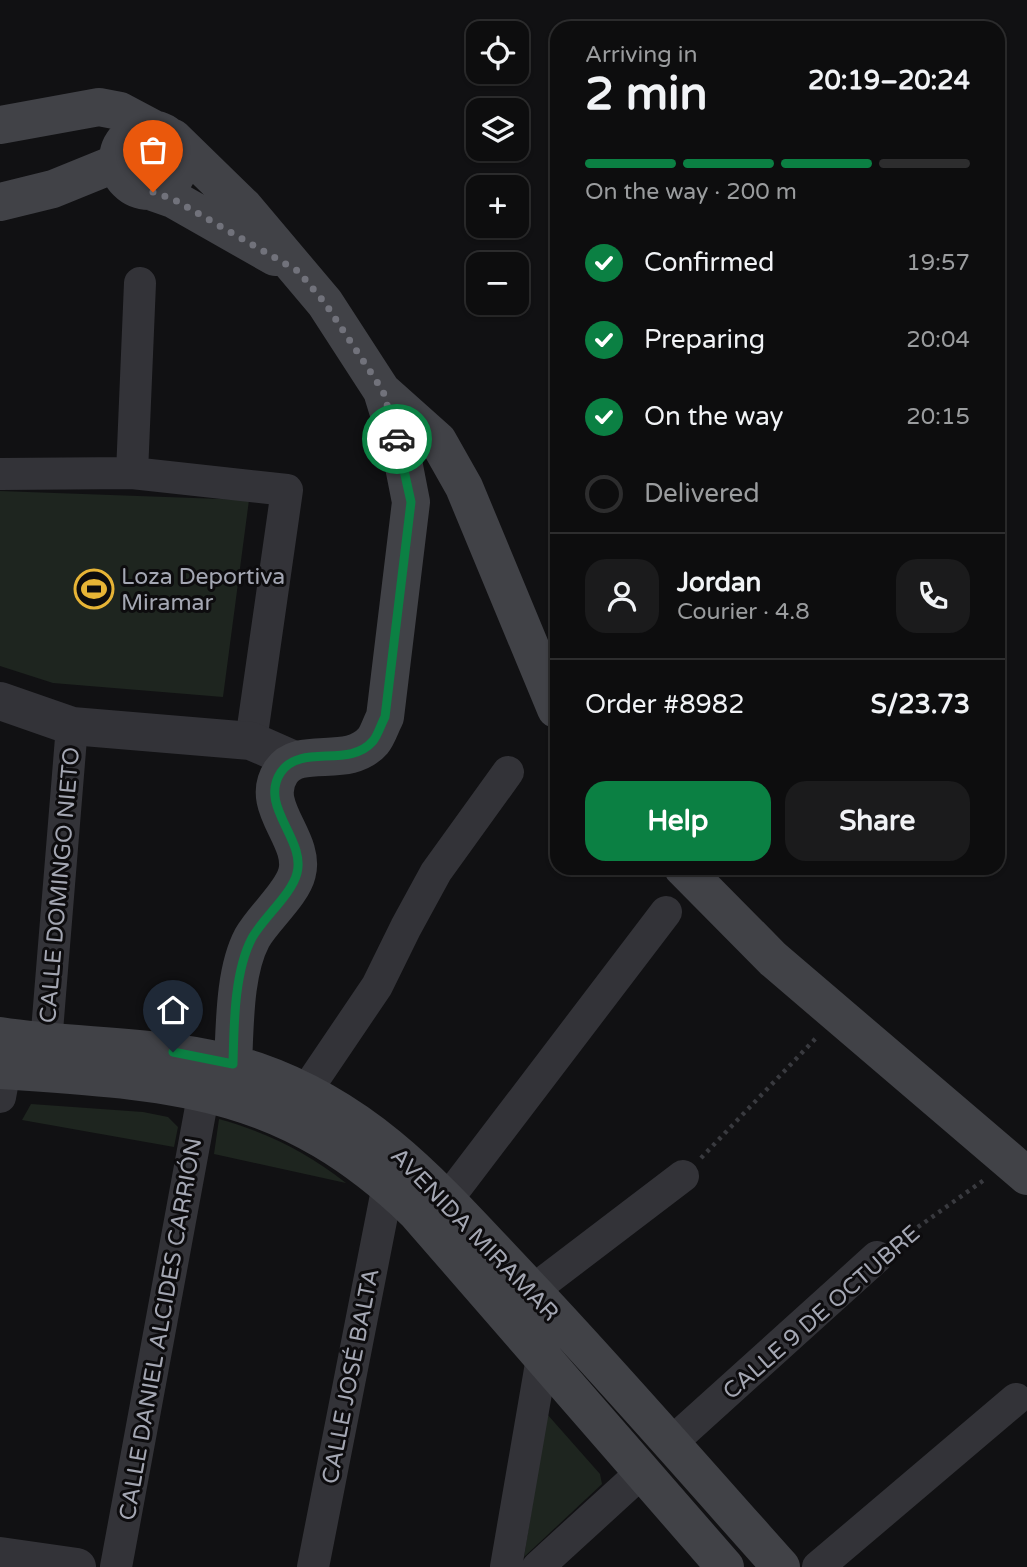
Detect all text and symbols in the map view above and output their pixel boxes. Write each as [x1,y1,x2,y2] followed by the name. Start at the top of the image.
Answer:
[466,21,529,315] map controls
[466,21,529,84] button: locate
[585,41,698,69] text: Arriving in
[808,65,970,96] text: 20:19–20:24
[585,67,708,122] text: 2 min
[466,98,529,161] button: layers
[123,120,183,192] pin
[134,131,172,169] icon: bag
[466,175,529,238] button: +
[585,178,797,206] text: On the way · 200 m
[585,244,623,282] icon: check
[644,247,774,278] text: Confirmed
[906,249,970,277] text: 19:57
[466,252,529,315] button: −
[585,321,623,359] icon: check
[644,324,765,355] text: Preparing
[906,326,970,354] text: 20:04
[585,398,623,436] icon: check
[644,401,784,432] text: On the way
[906,403,970,431] text: 20:15
[362,404,432,474] courier
[378,420,416,458] icon: car
[644,478,760,509] text: Delivered
[585,559,659,633] button: person
[896,559,970,633] button: phone
[121,563,285,617] place label: Loza Deportiva Miramar
[677,567,761,598] text: Jordan
[73,568,115,610] sports icon: Loza Deportiva Miramar
[677,598,810,626] text: Courier · 4.8
[585,689,745,720] text: Order #8982
[871,689,970,720] text: S/23.73
[34,746,86,1024] street label: CALLE DOMINGO NIETO
[585,781,771,861] button: Help
[785,781,970,861] button: Share
[143,980,203,1052] pin
[154,991,192,1029] icon: home
[114,1136,208,1523] street label: CALLE DANIEL ALCIDES CARRIÓN
[384,1142,564,1327] street label: AVENIDA MIRAMAR
[717,1220,926,1406] street label: CALLE 9 DE OCTUBRE
[316,1266,386,1486] street label: CALLE JOSÉ BALTA

